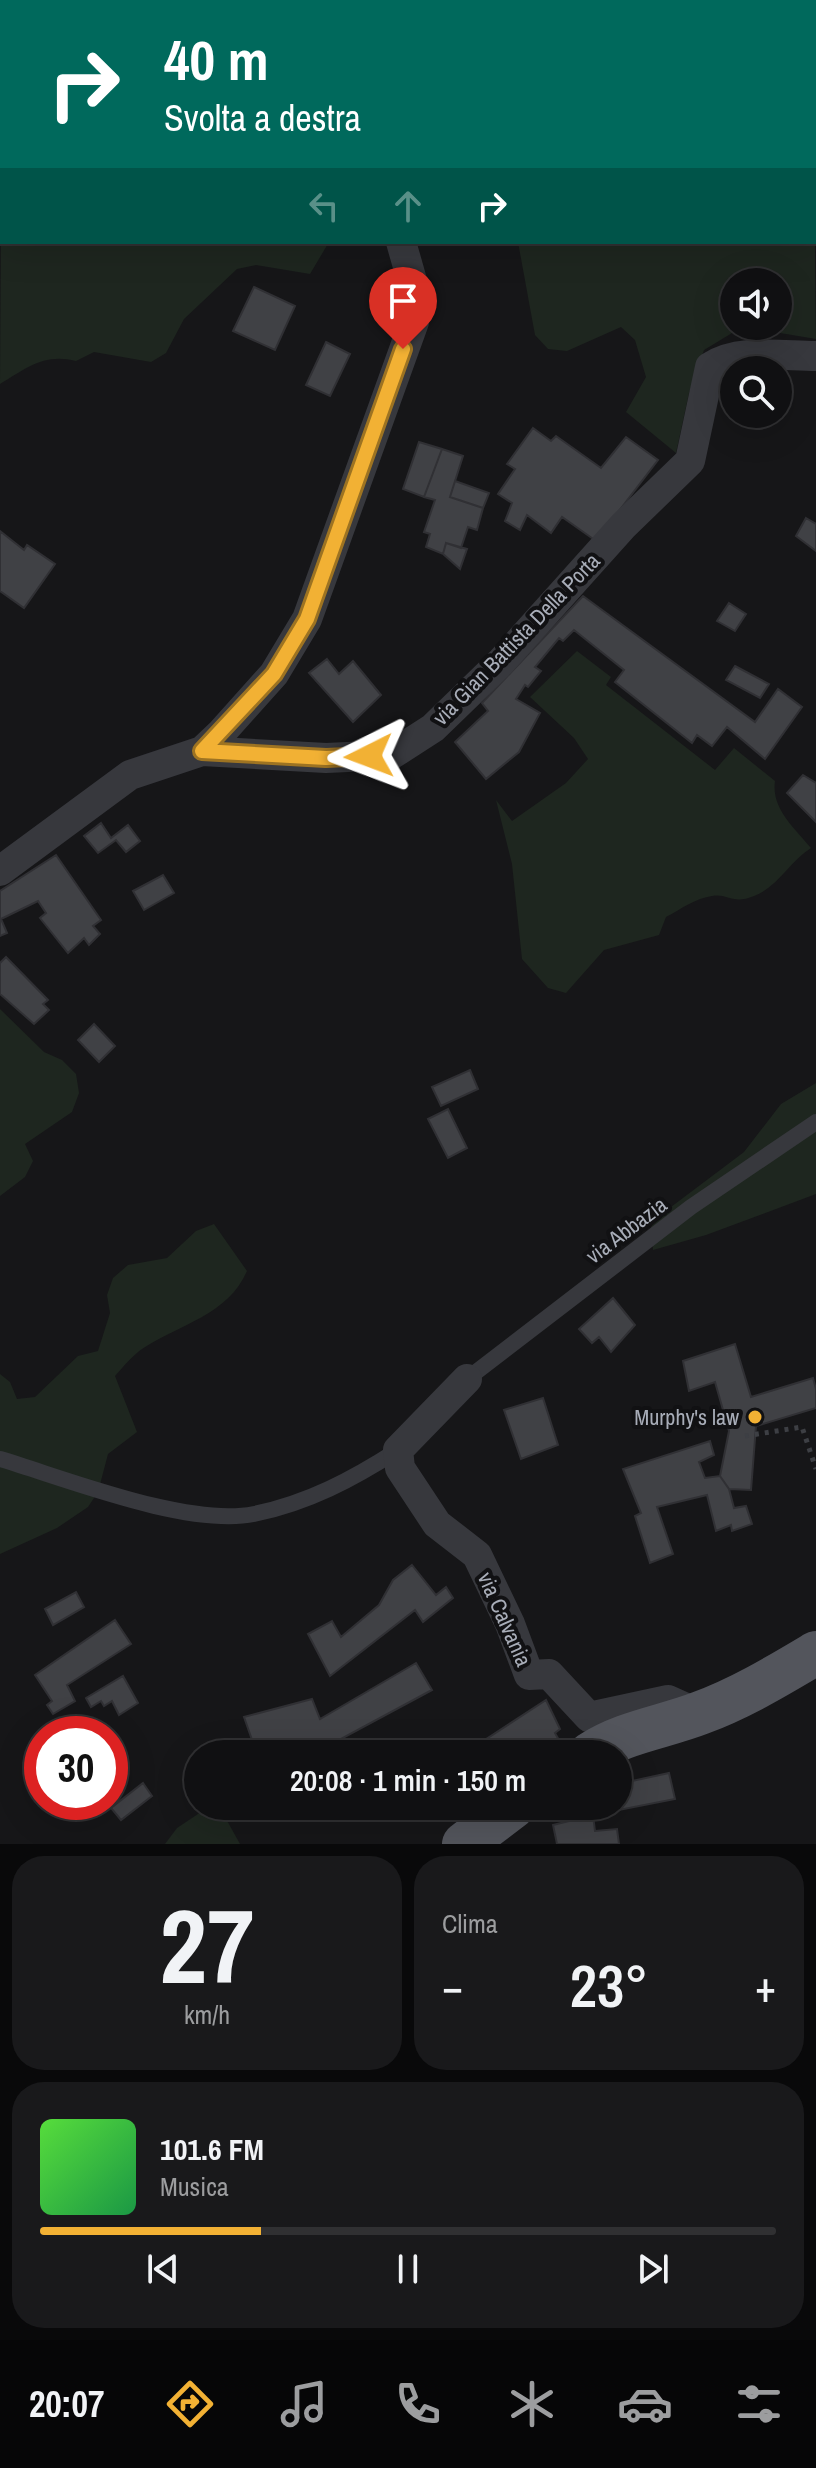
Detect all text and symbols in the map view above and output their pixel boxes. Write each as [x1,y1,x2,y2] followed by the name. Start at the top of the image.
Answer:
[164,22,269,97] text: 40 m
[32,32,136,136] icon: right
[164,94,361,142] text: Svolta a destra
[302,184,346,228] icon: left
[386,184,430,228] icon: ahead
[470,184,514,228] icon: right
[369,267,437,349] pin
[720,268,792,428] map controls
[720,268,792,340] button: sound
[381,279,425,323] icon: arrive
[720,356,792,428] button: search
[426,546,606,732] street label: via Gian Battista Della Porta
[327,714,411,798] position arrow
[579,1190,673,1270] street label: via Abbazia
[634,1402,739,1432] place label: Murphy's law
[746,1408,764,1426] marker: Murphy's law
[471,1567,539,1671] street label: via Calvania
[24,1716,128,1820] speed limit sign: 30
[290,1760,526,1800] text: 20:08 · 1 min · 150 m
[160,1875,254,2015] text: 27
[442,1906,498,1941] text: Clima
[570,1945,648,2026] text: 23°
[442,1956,463,2016] text: −
[755,1956,776,2016] text: +
[184,1997,230,2032] text: km/h
[160,2129,264,2169] text: 101.6 FM
[160,2169,229,2204] text: Musica
[141,2247,185,2291] icon: previous
[386,2247,430,2291] icon: pause
[631,2247,675,2291] icon: next
[162,2376,218,2432] icon: directions
[276,2376,332,2432] icon: music
[390,2376,446,2432] icon: phone
[504,2376,560,2432] icon: climate
[617,2376,673,2432] icon: car
[731,2376,787,2432] icon: filters
[29,2380,104,2428] text: 20:07

